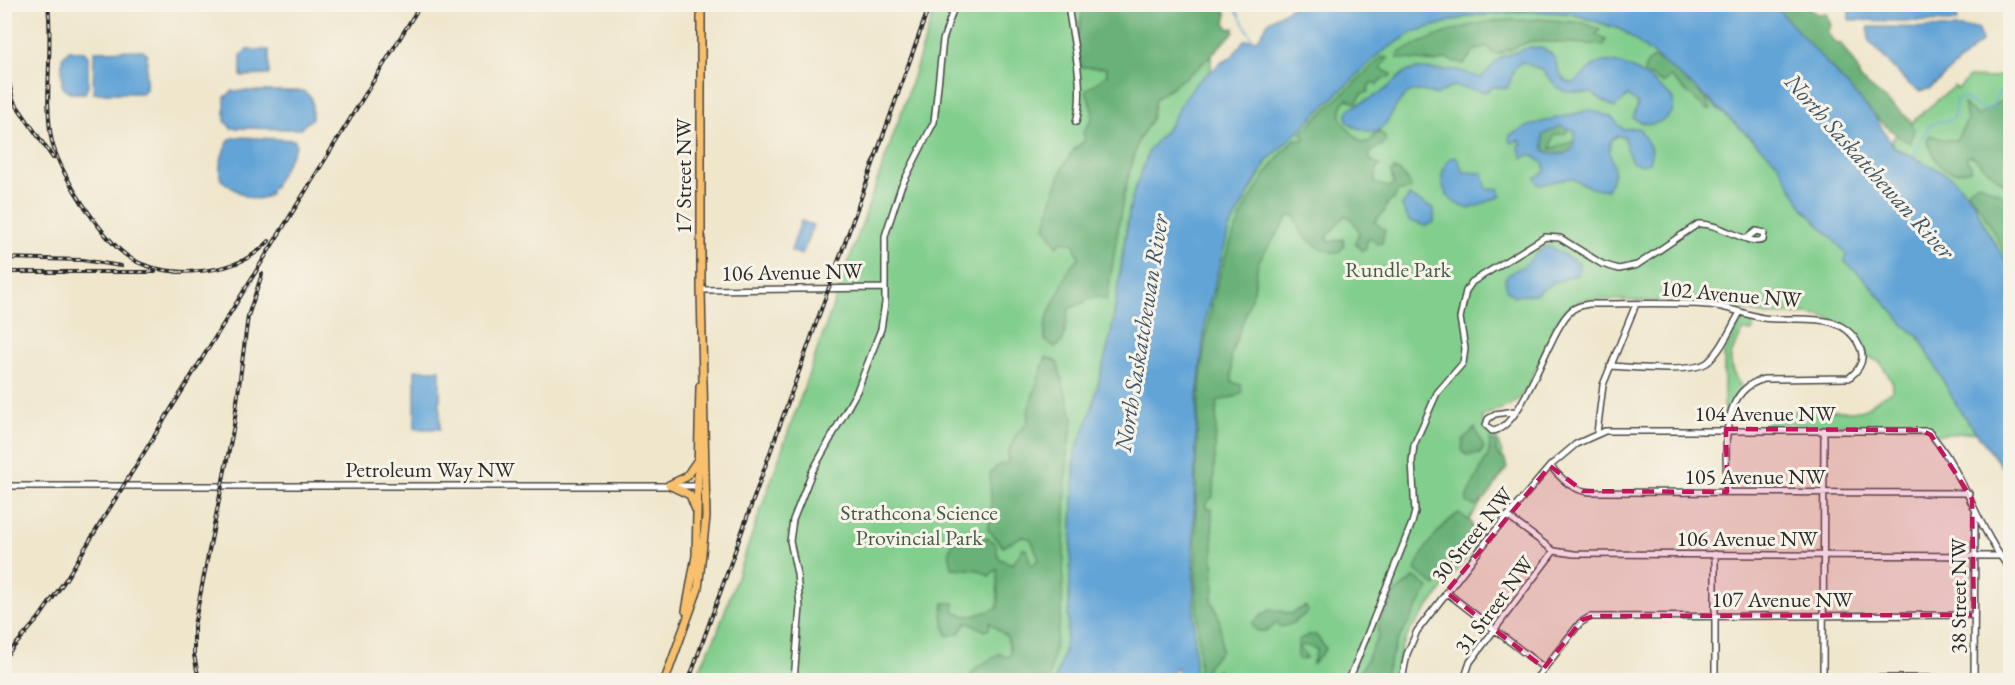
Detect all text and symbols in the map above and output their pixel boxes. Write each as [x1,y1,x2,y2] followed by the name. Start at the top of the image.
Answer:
[1778,66,1963,267] water label: North Saskatchewan River
[669,117,698,234] street label: 17 Street NW
[1107,210,1175,455] water label: North Saskatchewan River
[1345,255,1452,284] park label: Rundle Park
[721,256,864,288] street label: 106 Avenue NW
[1659,273,1803,315] street label: 102 Avenue NW
[1694,399,1836,428] street label: 104 Avenue NW
[345,455,516,484] street label: Petroleum Way NW
[1684,462,1826,491] street label: 105 Avenue NW
[1424,480,1520,589] street label: 30 Street NW
[840,498,998,552] park label: Strathcona Science Provincial Park
[1676,524,1818,553] street label: 106 Avenue NW
[1944,537,1973,654] street label: 38 Street NW
[1448,549,1541,660] street label: 31 Street NW
[1711,585,1853,614] street label: 107 Avenue NW

